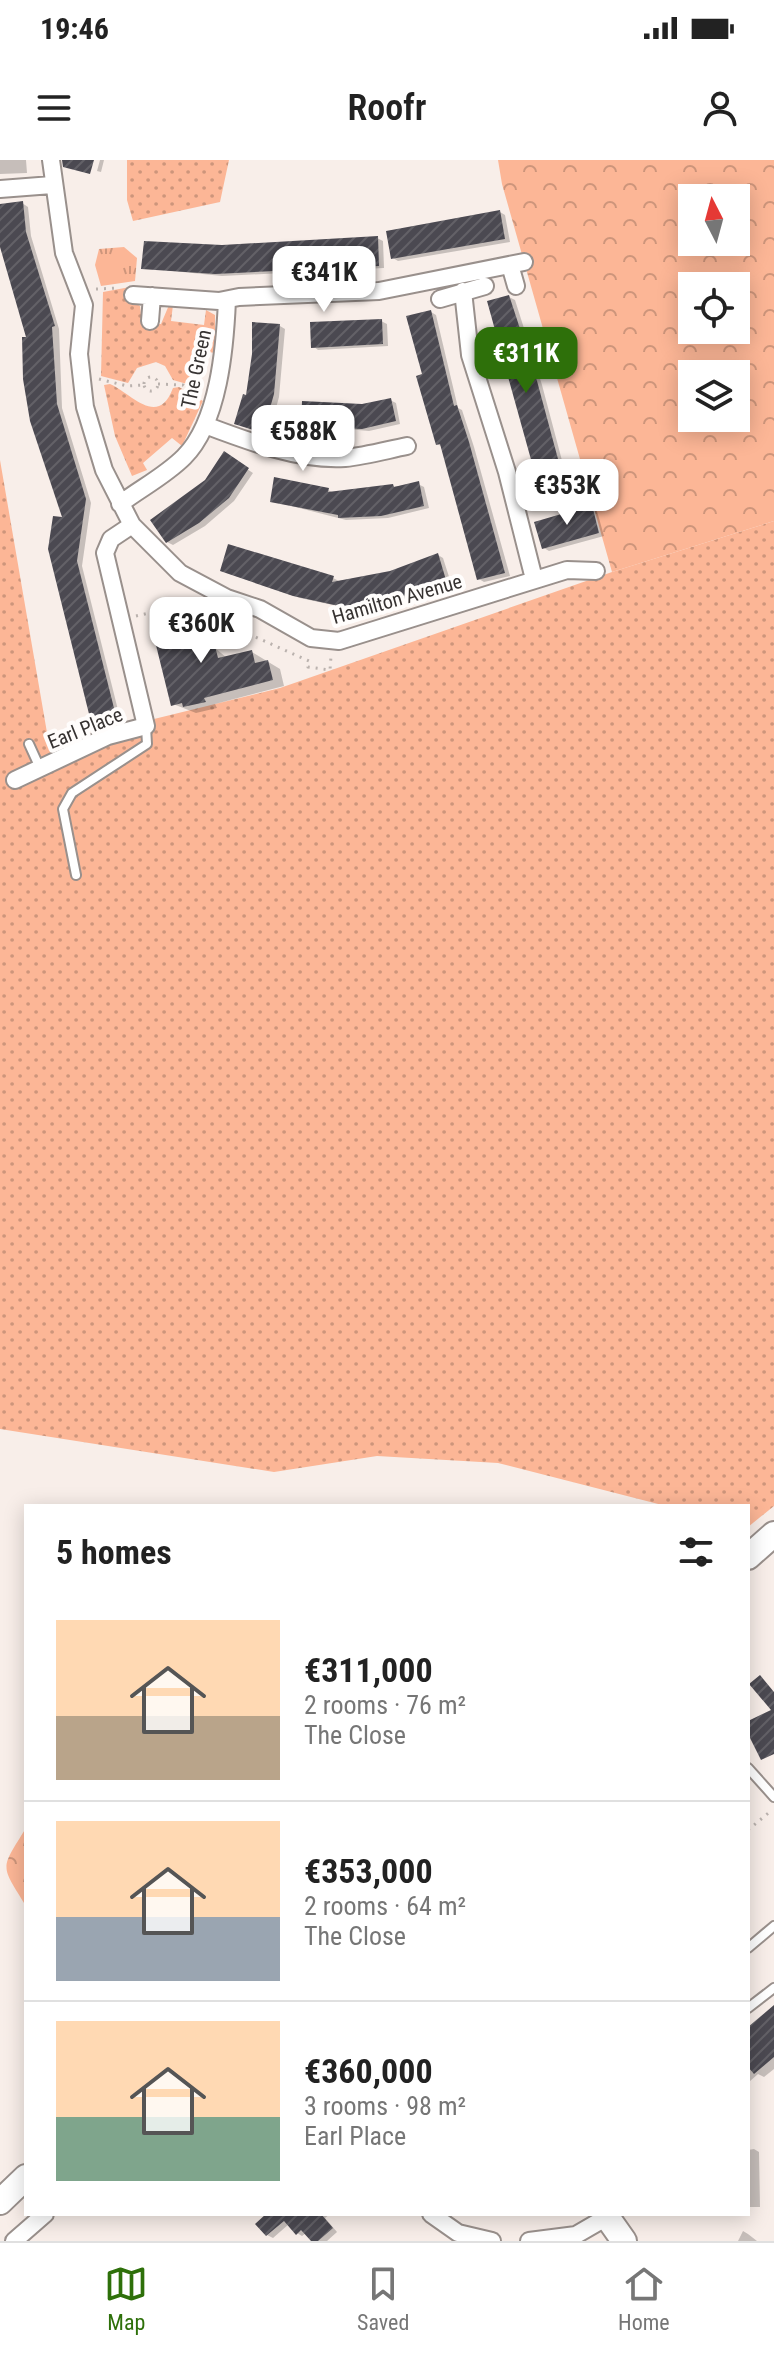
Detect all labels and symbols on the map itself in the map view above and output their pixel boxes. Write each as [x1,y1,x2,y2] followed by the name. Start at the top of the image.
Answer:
[678,184,750,256] north arrow
[268,246,380,314] pin: €341K
[176,327,216,411] street label: The Green
[470,327,582,395] pin: €311K
[247,405,359,473] pin: €588K
[511,459,623,527] pin: €353K
[329,569,465,629] street label: Hamilton Avenue
[145,597,257,665] pin: €360K
[44,702,126,754] street label: Earl Place

